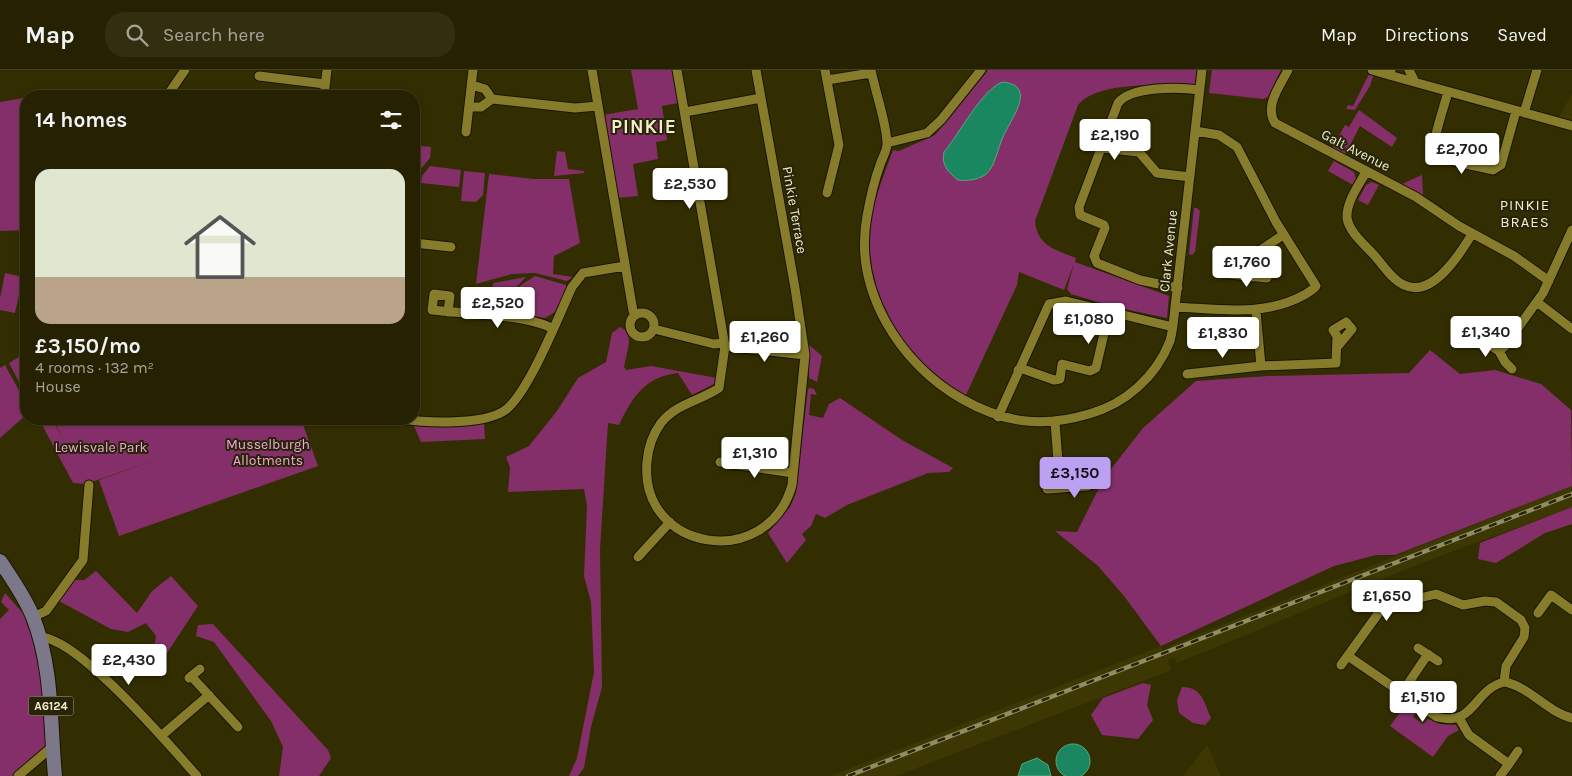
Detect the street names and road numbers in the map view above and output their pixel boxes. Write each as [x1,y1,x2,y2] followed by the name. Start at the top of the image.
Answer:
[1318,126,1393,175] street label: Galt Avenue
[778,165,811,255] street label: Pinkie Terrace
[1156,209,1181,293] street label: Clark Avenue
[28,696,74,716] road number: A6124

